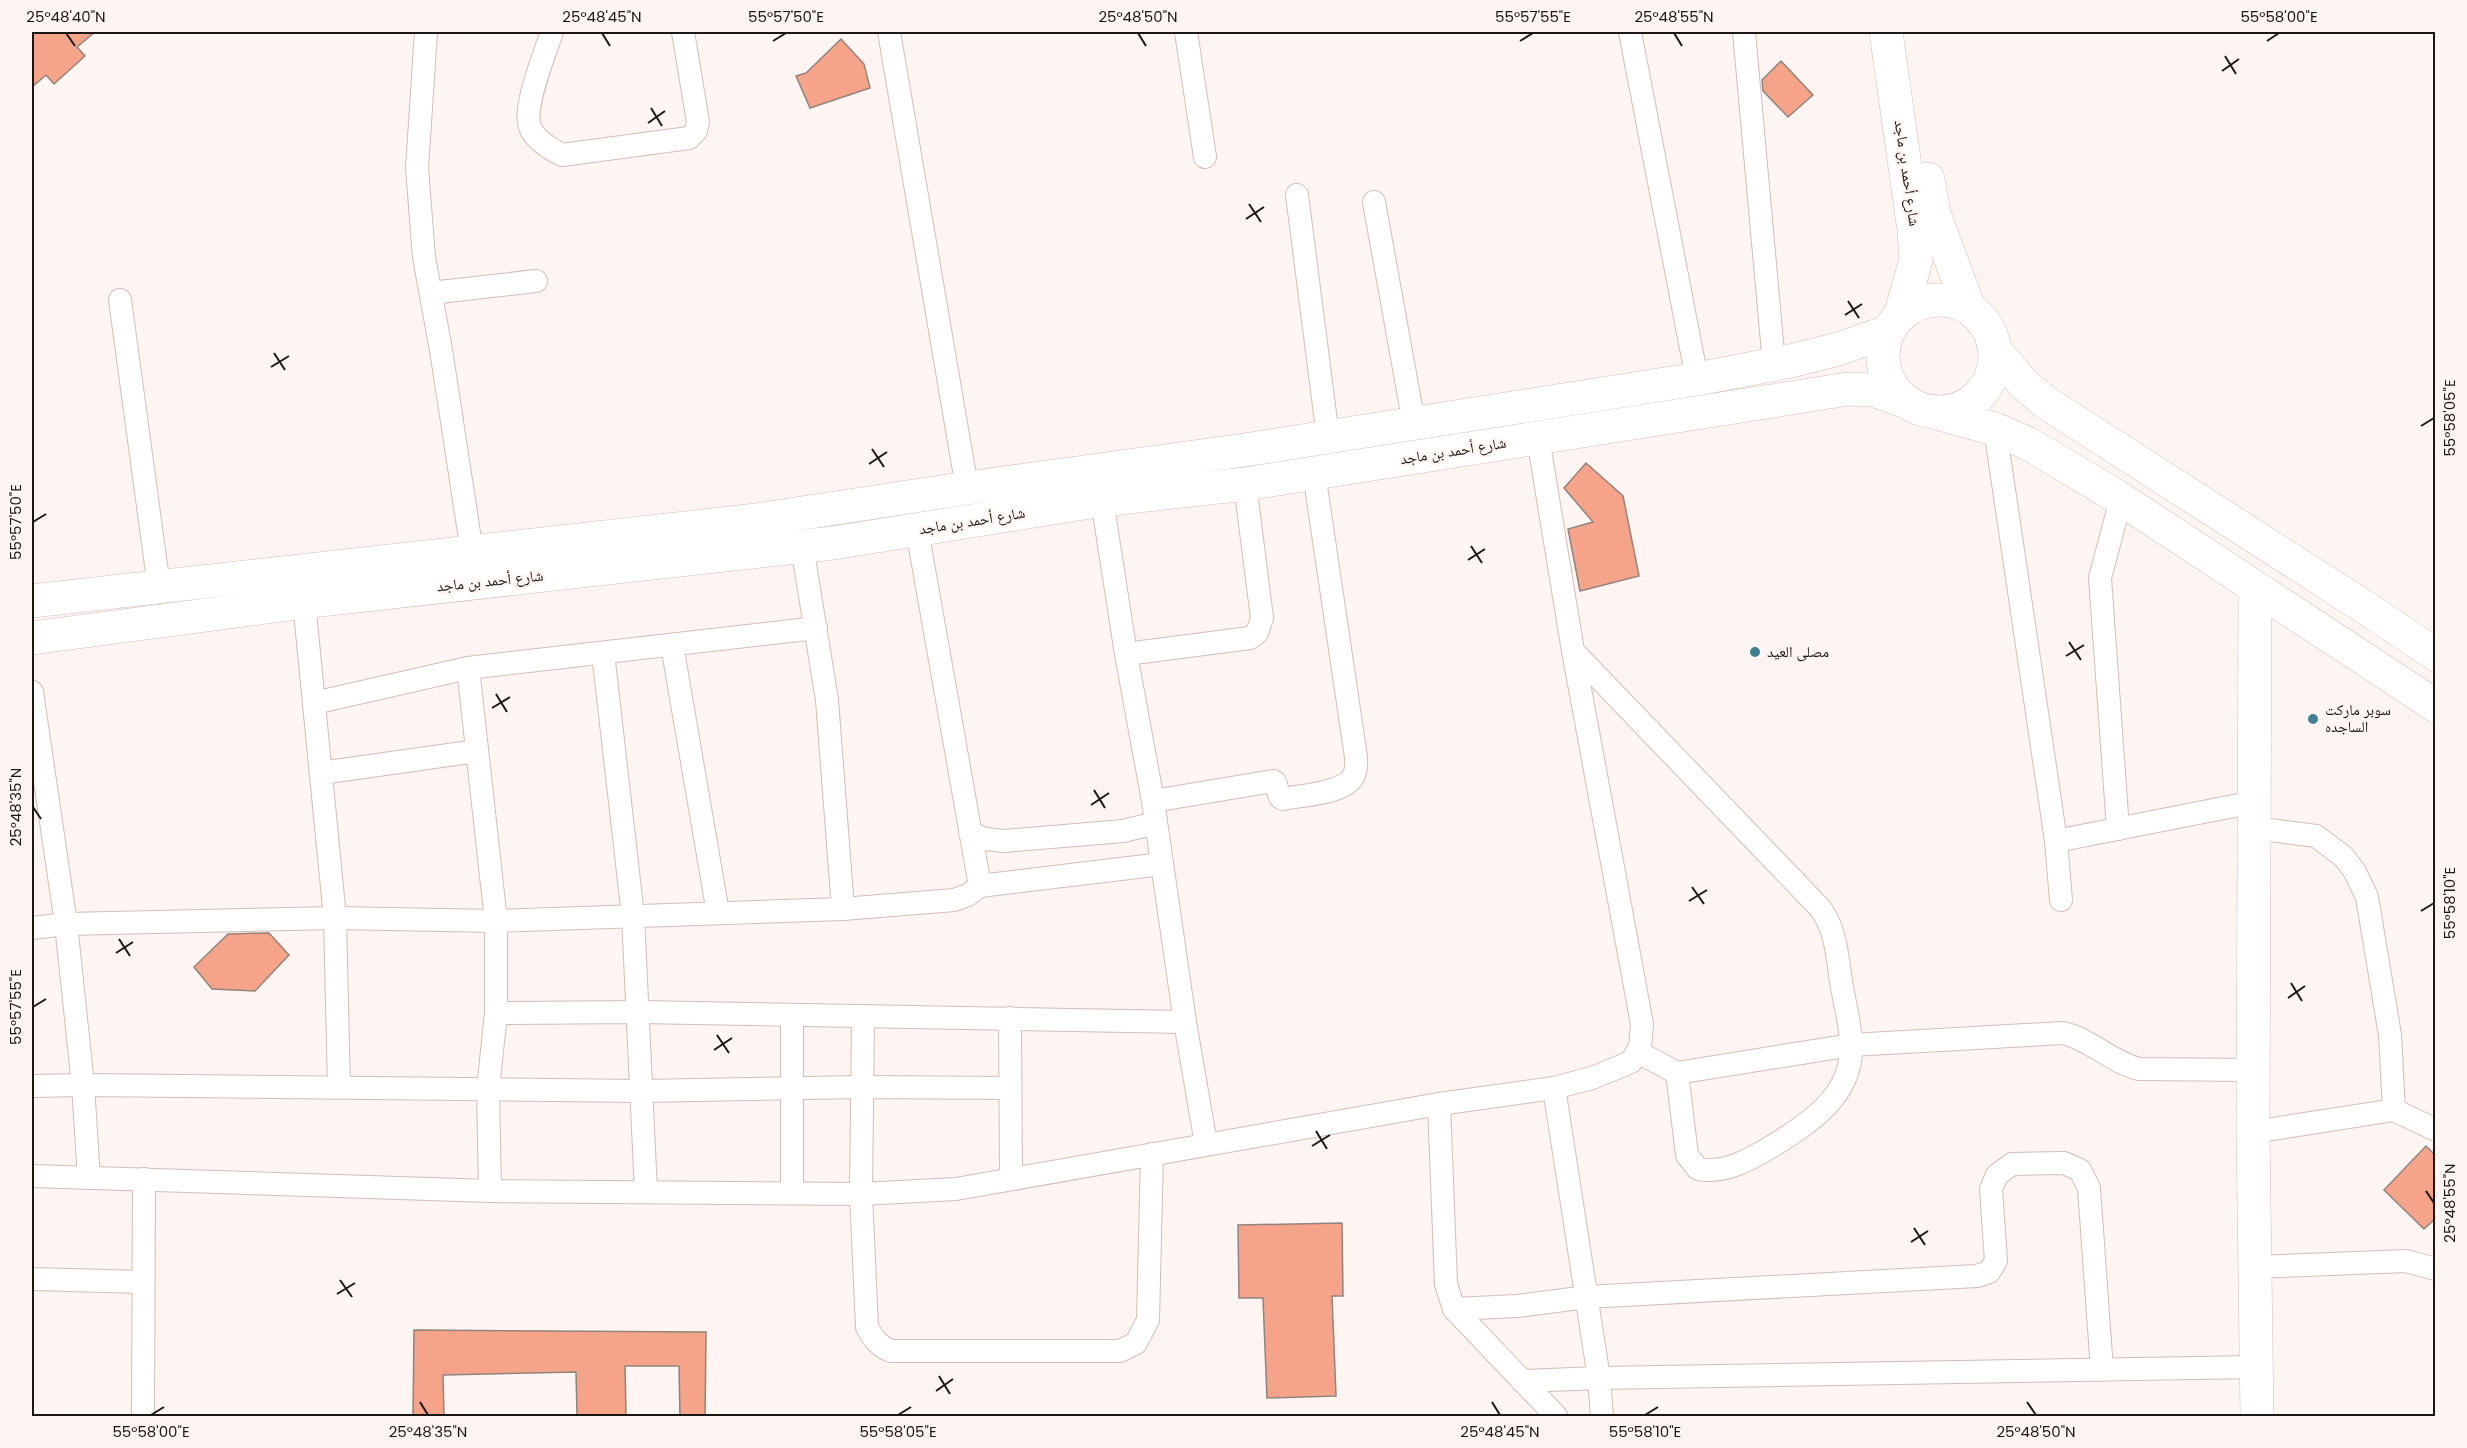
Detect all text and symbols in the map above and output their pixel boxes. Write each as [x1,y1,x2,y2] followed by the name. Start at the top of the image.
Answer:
[26,6,106,27] text: 25°48'40"N
[562,6,642,27] text: 25°48'45"N
[748,6,824,27] text: 55°57'50"E
[1098,6,1178,27] text: 25°48'50"N
[1495,6,1571,27] text: 55°57'55"E
[1634,6,1714,27] text: 25°48'55"N
[2240,6,2318,27] text: 55°58'00"E
[1890,118,1925,228] street label: شارع أحمد بن ماجد
[2439,379,2460,457] text: 55°58'05"E
[1398,432,1508,469] street label: شارع أحمد بن ماجد
[5,484,26,560] text: 55°57'50"E
[917,502,1027,539] street label: شارع أحمد بن ماجد
[436,564,544,597] street label: شارع أحمد بن ماجد
[1767,641,1829,662] place label: مصلى العيد
[1748,645,1762,659] marker: مصلى العيد
[2325,699,2391,737] place label: سوبر ماركت الساجده
[2306,712,2320,726] marker: سوبر ماركت الساجده
[5,768,26,846] text: 25°48'35"N
[2439,867,2460,939] text: 55°58'10"E
[5,969,26,1045] text: 55°57'55"E
[2439,1163,2460,1243] text: 25°48'55"N
[112,1421,190,1442] text: 55°58'00"E
[389,1421,467,1442] text: 25°48'35"N
[859,1421,937,1442] text: 55°58'05"E
[1460,1421,1540,1442] text: 25°48'45"N
[1609,1421,1681,1442] text: 55°58'10"E
[1996,1421,2076,1442] text: 25°48'50"N

